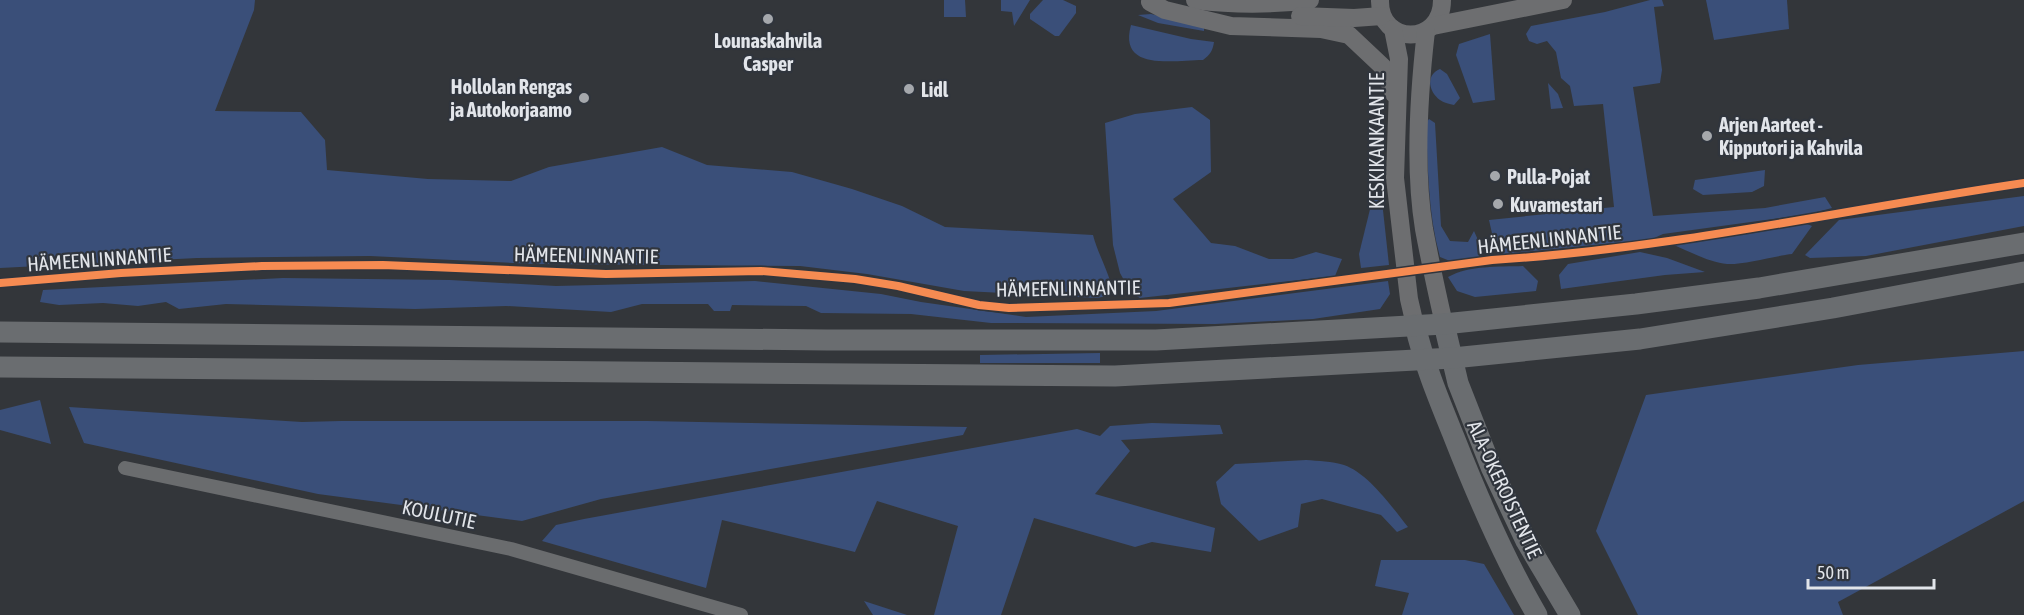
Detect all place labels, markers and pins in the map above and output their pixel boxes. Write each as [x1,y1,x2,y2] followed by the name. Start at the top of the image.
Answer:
[761,12,775,26] marker: Lounaskahvila Casper
[714,29,822,75] place label: Lounaskahvila Casper
[449,75,572,121] place label: Hollolan Rengas ja Autokorjaamo
[921,78,949,101] place label: Lidl
[902,82,916,96] marker: Lidl
[577,91,591,105] marker: Hollolan Rengas ja Autokorjaamo
[1718,113,1863,159] place label: Arjen Aarteet - Kipputori ja Kahvila
[1700,129,1714,143] marker: Arjen Aarteet - Kipputori ja Kahvila
[1507,165,1590,188] place label: Pulla-Pojat
[1488,169,1502,183] marker: Pulla-Pojat
[1510,193,1603,216] place label: Kuvamestari
[1491,197,1505,211] marker: Kuvamestari

